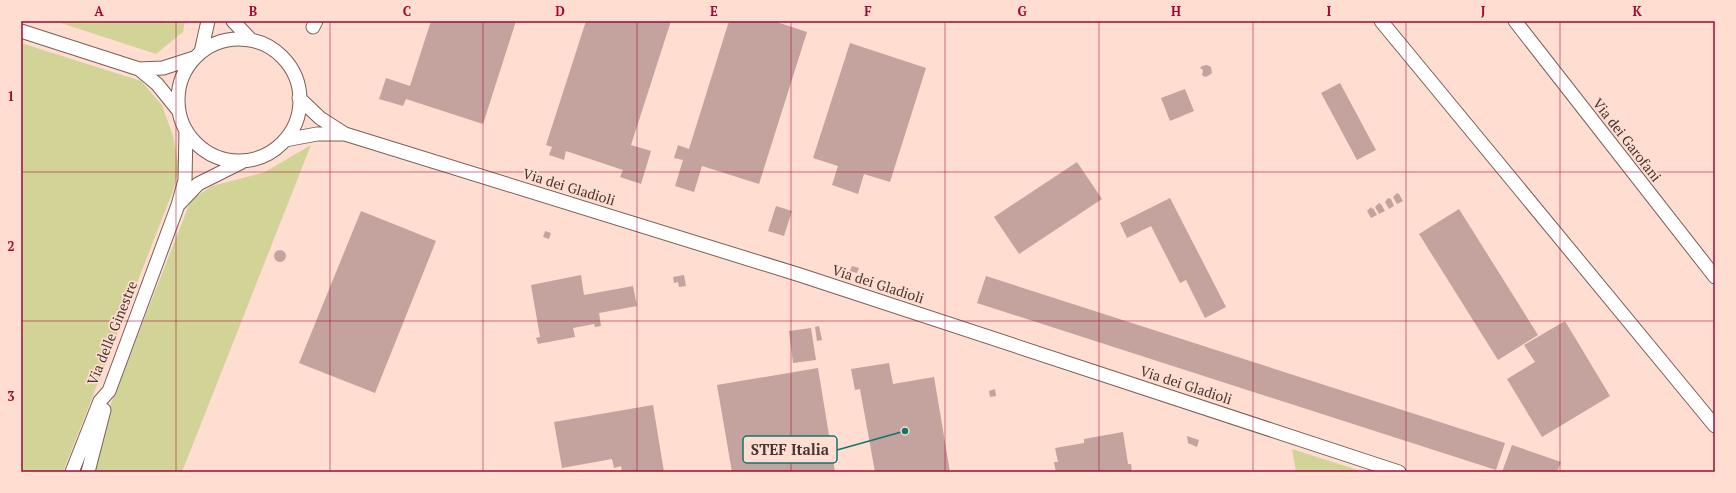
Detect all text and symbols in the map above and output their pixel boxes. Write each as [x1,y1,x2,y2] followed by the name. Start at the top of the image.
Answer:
[94,2,104,20] text: A
[249,2,257,20] text: B
[403,2,411,20] text: C
[555,2,565,20] text: D
[710,2,718,20] text: E
[864,2,872,20] text: F
[1017,2,1027,20] text: G
[1171,2,1181,20] text: H
[1327,2,1332,20] text: I
[1481,2,1486,20] text: J
[1632,2,1642,20] text: K
[7,87,15,105] text: 1
[1589,94,1666,185] street label: Via dei Garofani
[521,163,618,210] street label: Via dei Gladioli
[7,237,15,255] text: 2
[830,260,927,307] street label: Via dei Gladioli
[82,278,141,388] street label: Via delle Ginestre
[1138,361,1235,408] street label: Via dei Gladioli
[7,387,15,405] text: 3
[743,436,837,463] callout: STEF Italia
[751,439,830,459] text: STEF Italia

